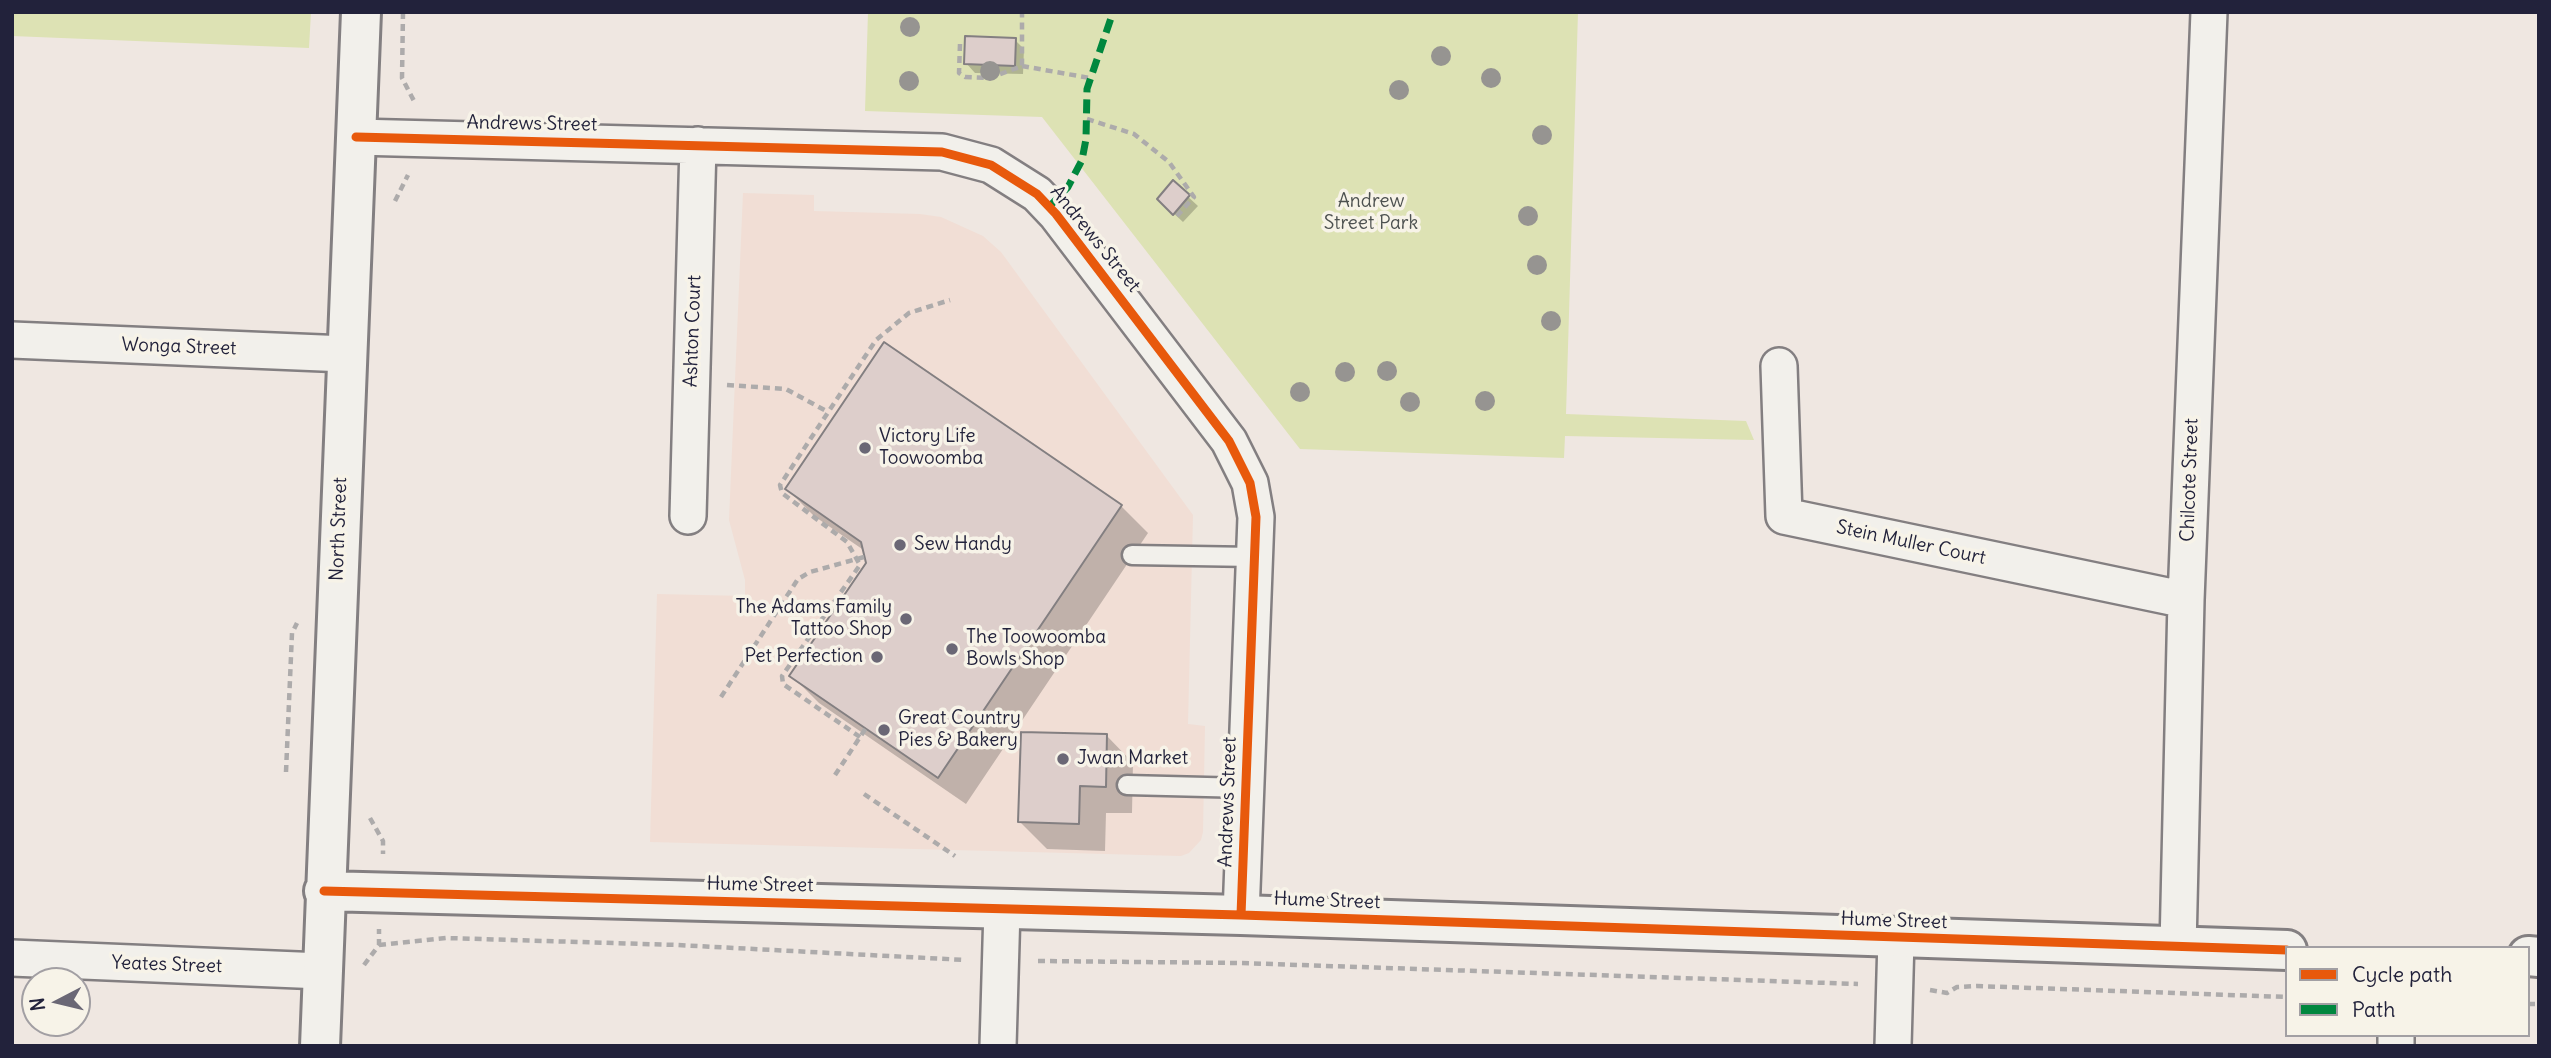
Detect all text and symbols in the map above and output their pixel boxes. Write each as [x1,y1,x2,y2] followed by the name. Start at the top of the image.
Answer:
[467,111,597,137] street label: Andrews Street
[1045,181,1145,297] street label: Andrews Street
[1324,191,1418,235] park label: Andrew Street Park
[680,274,706,388] street label: Ashton Court
[121,334,237,360] street label: Wonga Street
[2176,418,2204,542] street label: Chilcote Street
[879,426,983,470] place label: Victory Life Toowoomba
[857,440,873,456] marker: Victory Life Toowoomba
[326,477,352,581] street label: North Street
[1834,516,1988,570] street label: Stein Muller Court
[914,534,1012,556] place label: Sew Handy
[892,537,908,553] marker: Sew Handy
[736,597,892,641] place label: The Adams Family Tattoo Shop
[898,611,914,627] marker: The Adams Family Tattoo Shop
[966,627,1106,671] place label: The Toowoomba Bowls Shop
[944,641,960,657] marker: The Toowoomba Bowls Shop
[744,646,863,668] place label: Pet Perfection
[869,649,885,665] marker: Pet Perfection
[898,708,1021,752] place label: Great Country Pies & Bakery
[876,722,892,738] marker: Great Country Pies & Bakery
[1214,736,1242,868] street label: Andrews Street
[1077,748,1188,770] place label: Jwan Market
[1055,751,1071,767] marker: Jwan Market
[706,873,814,897] street label: Hume Street
[1273,888,1381,914] street label: Hume Street
[1840,908,1948,934] street label: Hume Street
[2285,946,2530,1037] legend
[111,952,223,978] street label: Yeates Street
[2352,961,2452,988] text: Cycle path
[21,967,91,1037] north arrow
[24,996,50,1012] text: N
[2352,996,2395,1023] text: Path

